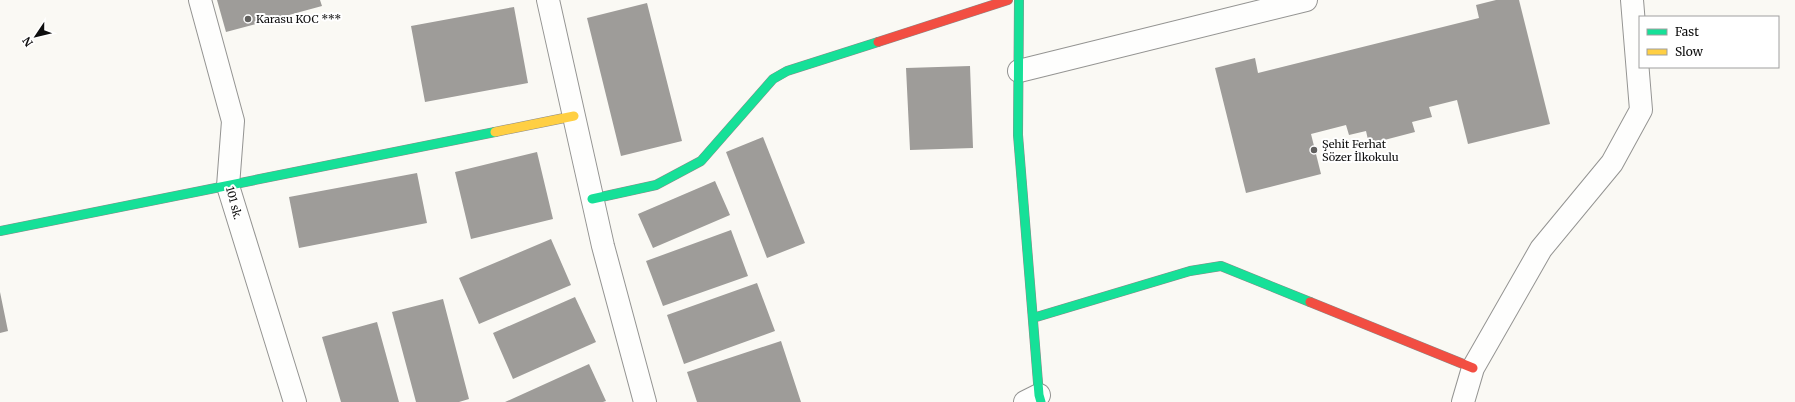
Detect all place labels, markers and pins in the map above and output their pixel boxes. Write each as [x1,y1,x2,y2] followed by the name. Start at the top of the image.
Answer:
[256,12,341,26] place label: Karasu KOC ***
[243,14,253,24] marker: Karasu KOC ***
[1322,137,1399,164] place label: Şehit Ferhat Sözer İlkokulu
[1309,145,1319,155] marker: Şehit Ferhat Sözer İlkokulu

